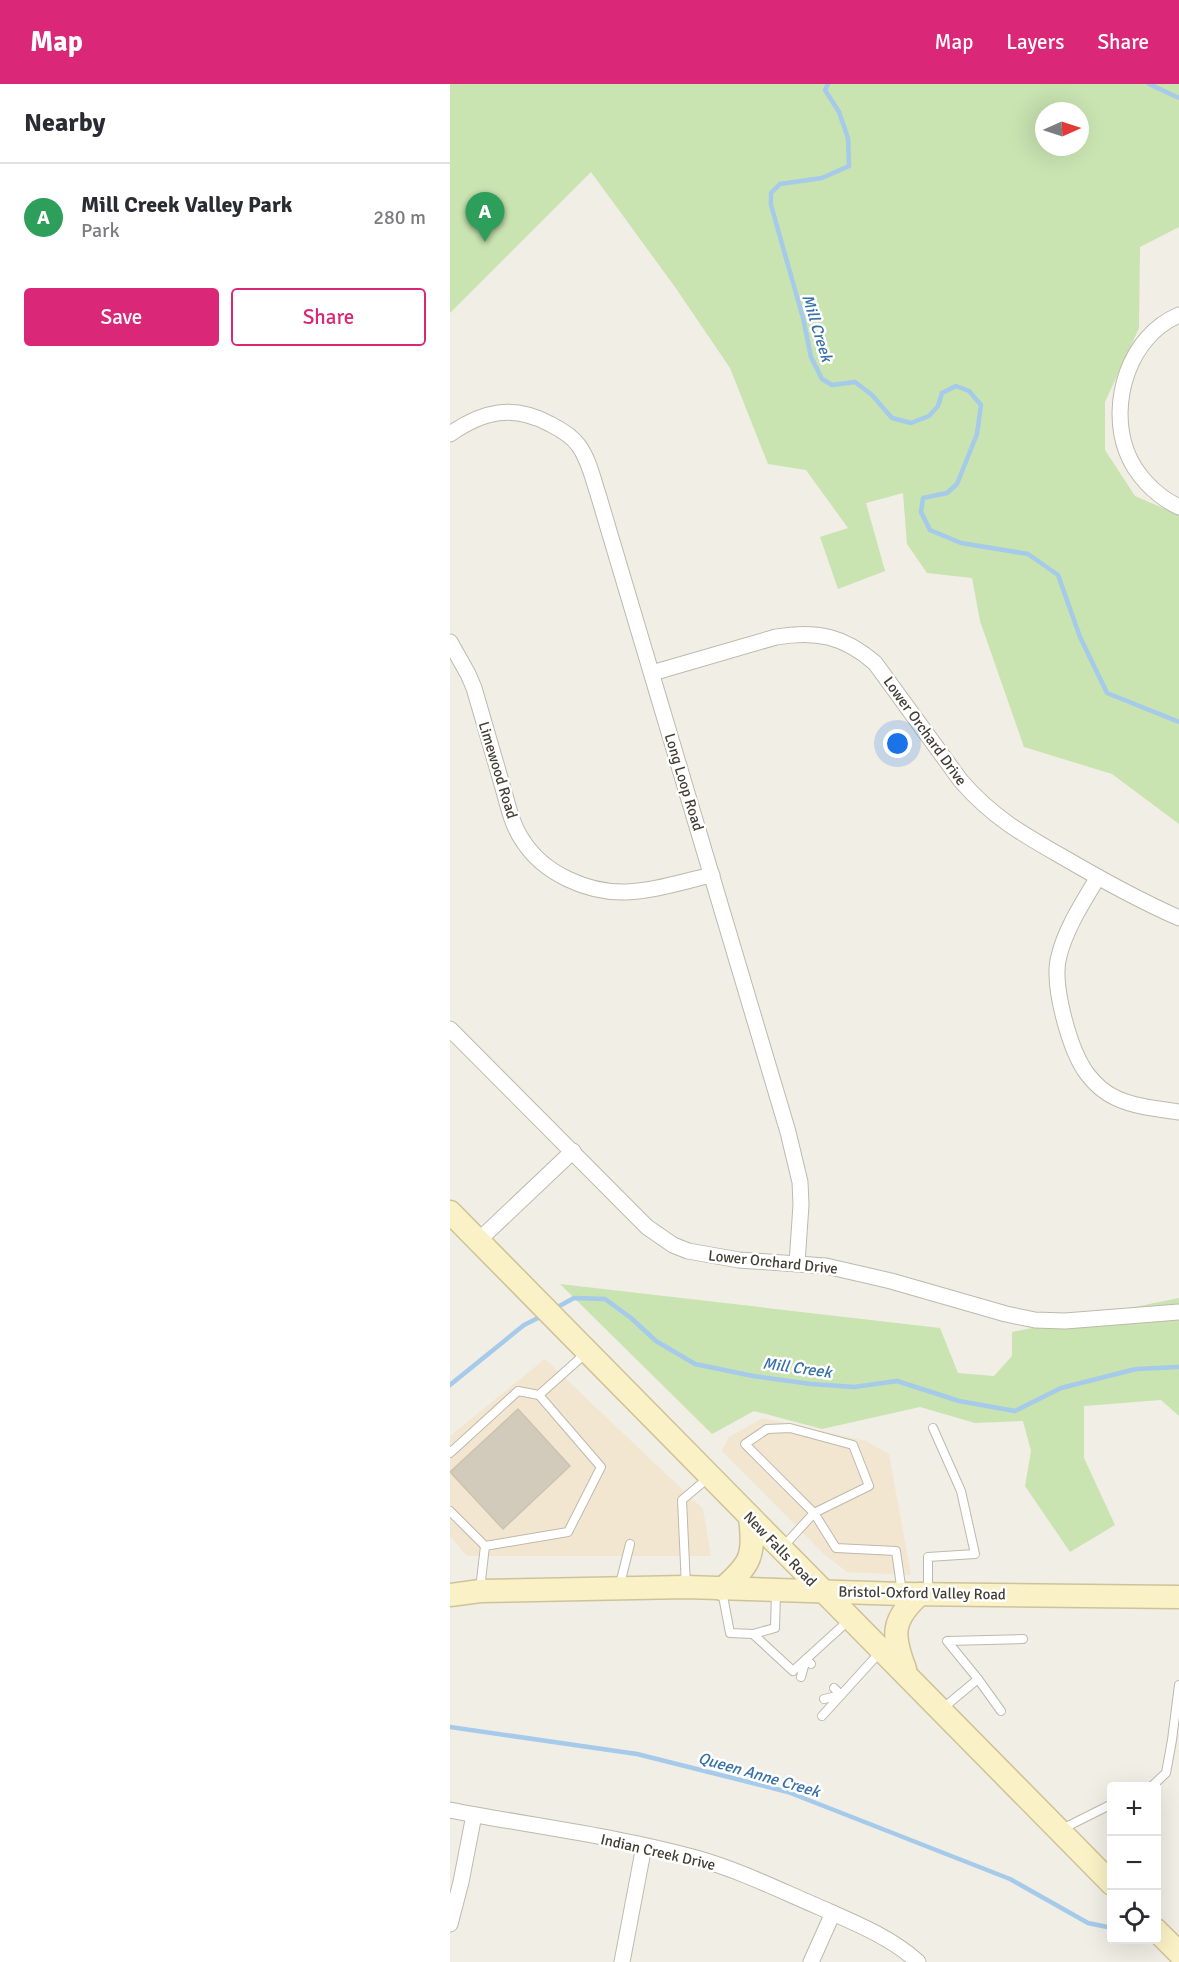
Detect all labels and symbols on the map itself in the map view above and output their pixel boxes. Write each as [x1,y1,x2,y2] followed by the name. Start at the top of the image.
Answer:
[1035,102,1089,156] north arrow
[465,192,504,242] pin: A
[797,292,837,366] water label: Mill Creek
[879,673,971,789] street label: Lower Orchard Drive
[475,719,521,821] street label: Limewood Road
[883,729,912,758] your location
[661,731,707,833] street label: Long Loop Road
[707,1246,839,1278] street label: Lower Orchard Drive
[761,1353,835,1383] water label: Mill Creek
[740,1508,820,1590] street label: New Falls Road
[838,1583,1006,1603] street label: Bristol-Oxford Valley Road
[696,1748,824,1802] water label: Queen Anne Creek
[599,1830,717,1874] street label: Indian Creek Drive

